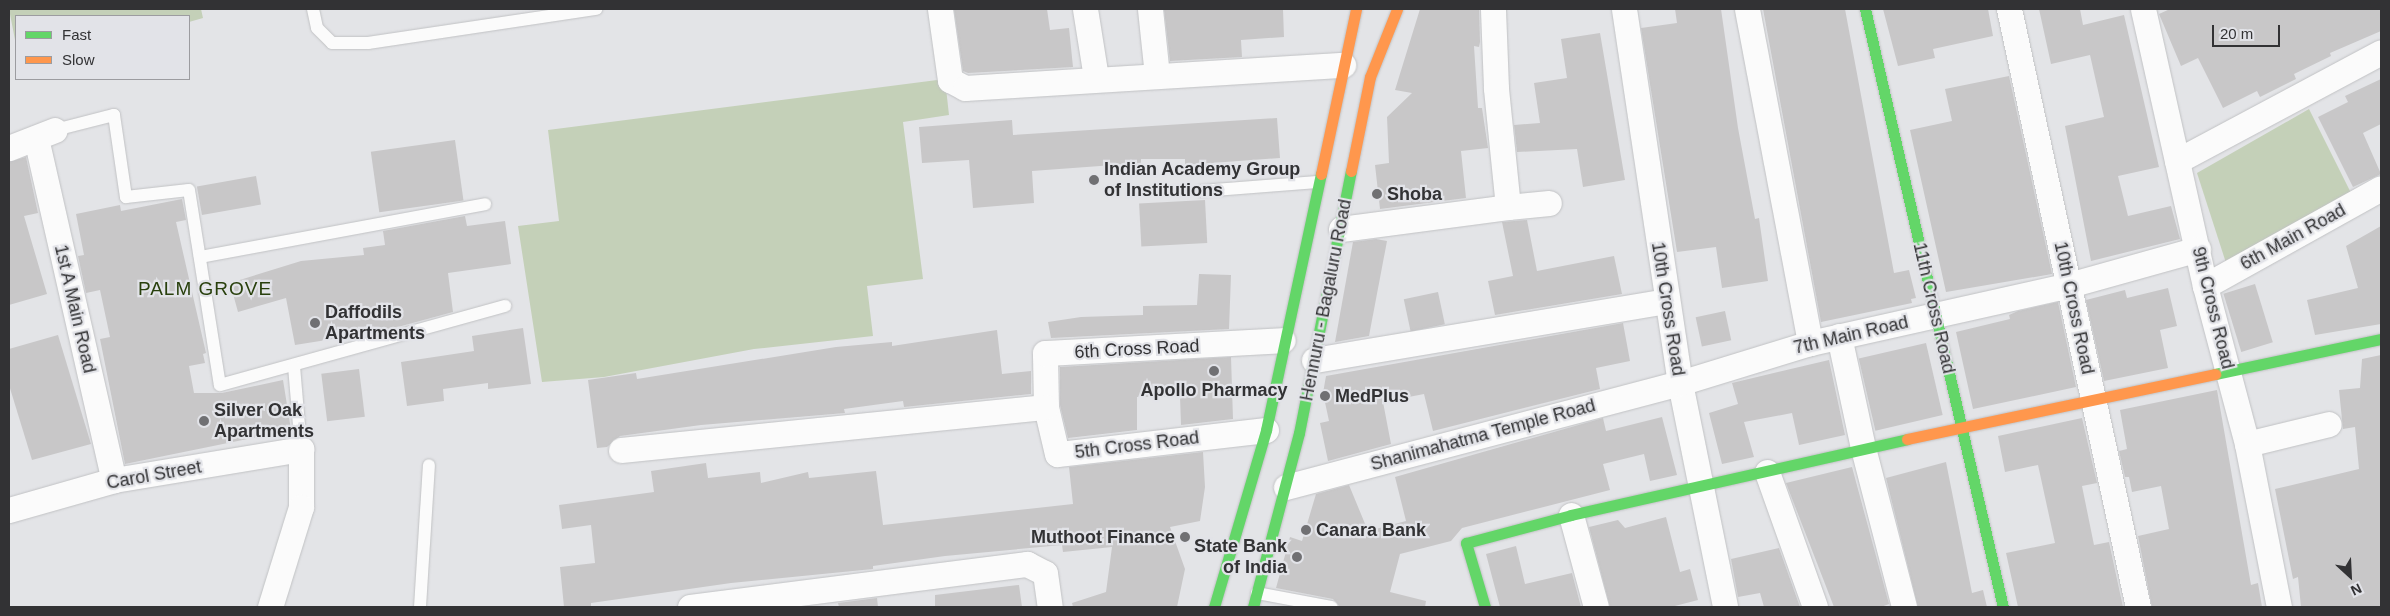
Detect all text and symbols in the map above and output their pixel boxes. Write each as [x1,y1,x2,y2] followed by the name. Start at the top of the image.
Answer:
[15,15,190,80] legend
[2215,15,2282,47] scale bar
[2220,25,2253,42] text: 20 m
[62,26,91,43] text: Fast
[62,51,95,68] text: Slow
[1104,159,1301,202] place label: Indian Academy Group of Institutions
[1088,174,1100,186] marker: Indian Academy Group of Institutions
[1387,183,1442,205] place label: Shoba
[1371,188,1383,200] marker: Shoba
[1296,197,1356,403] street label: Hennuru - Bagaluru Road
[2237,199,2349,275] street label: 6th Main Road
[1908,240,1960,376] street label: 11th Cross Road
[2049,240,2099,376] street label: 10th Cross Road
[1647,241,1689,377] street label: 10th Cross Road
[50,242,100,376] street label: 1st A Main Road
[2187,245,2239,371] street label: 9th Cross Road
[137,278,273,300] district label: PALM GROVE
[325,302,425,344] place label: Daffodils Apartments
[1792,311,1910,359] street label: 7th Main Road
[309,317,321,329] marker: Daffodils Apartments
[1074,335,1200,363] street label: 6th Cross Road
[1208,365,1220,377] marker: Apollo Pharmacy
[1140,379,1288,401] place label: Apollo Pharmacy
[1335,385,1409,407] place label: MedPlus
[1319,390,1331,402] marker: MedPlus
[1368,395,1598,475] street label: Shanimahatma Temple Road
[214,400,314,442] place label: Silver Oak Apartments
[198,415,210,427] marker: Silver Oak Apartments
[1074,427,1200,463] street label: 5th Cross Road
[105,456,203,494] street label: Carol Street
[1316,519,1426,541] place label: Canara Bank
[1300,524,1312,536] marker: Canara Bank
[1031,526,1175,548] place label: Muthoot Finance
[1179,531,1191,543] marker: Muthoot Finance
[1194,536,1287,578] place label: State Bank of India
[1291,551,1303,563] marker: State Bank of India
[2325,551,2375,601] north arrow
[2348,580,2364,599] text: N

